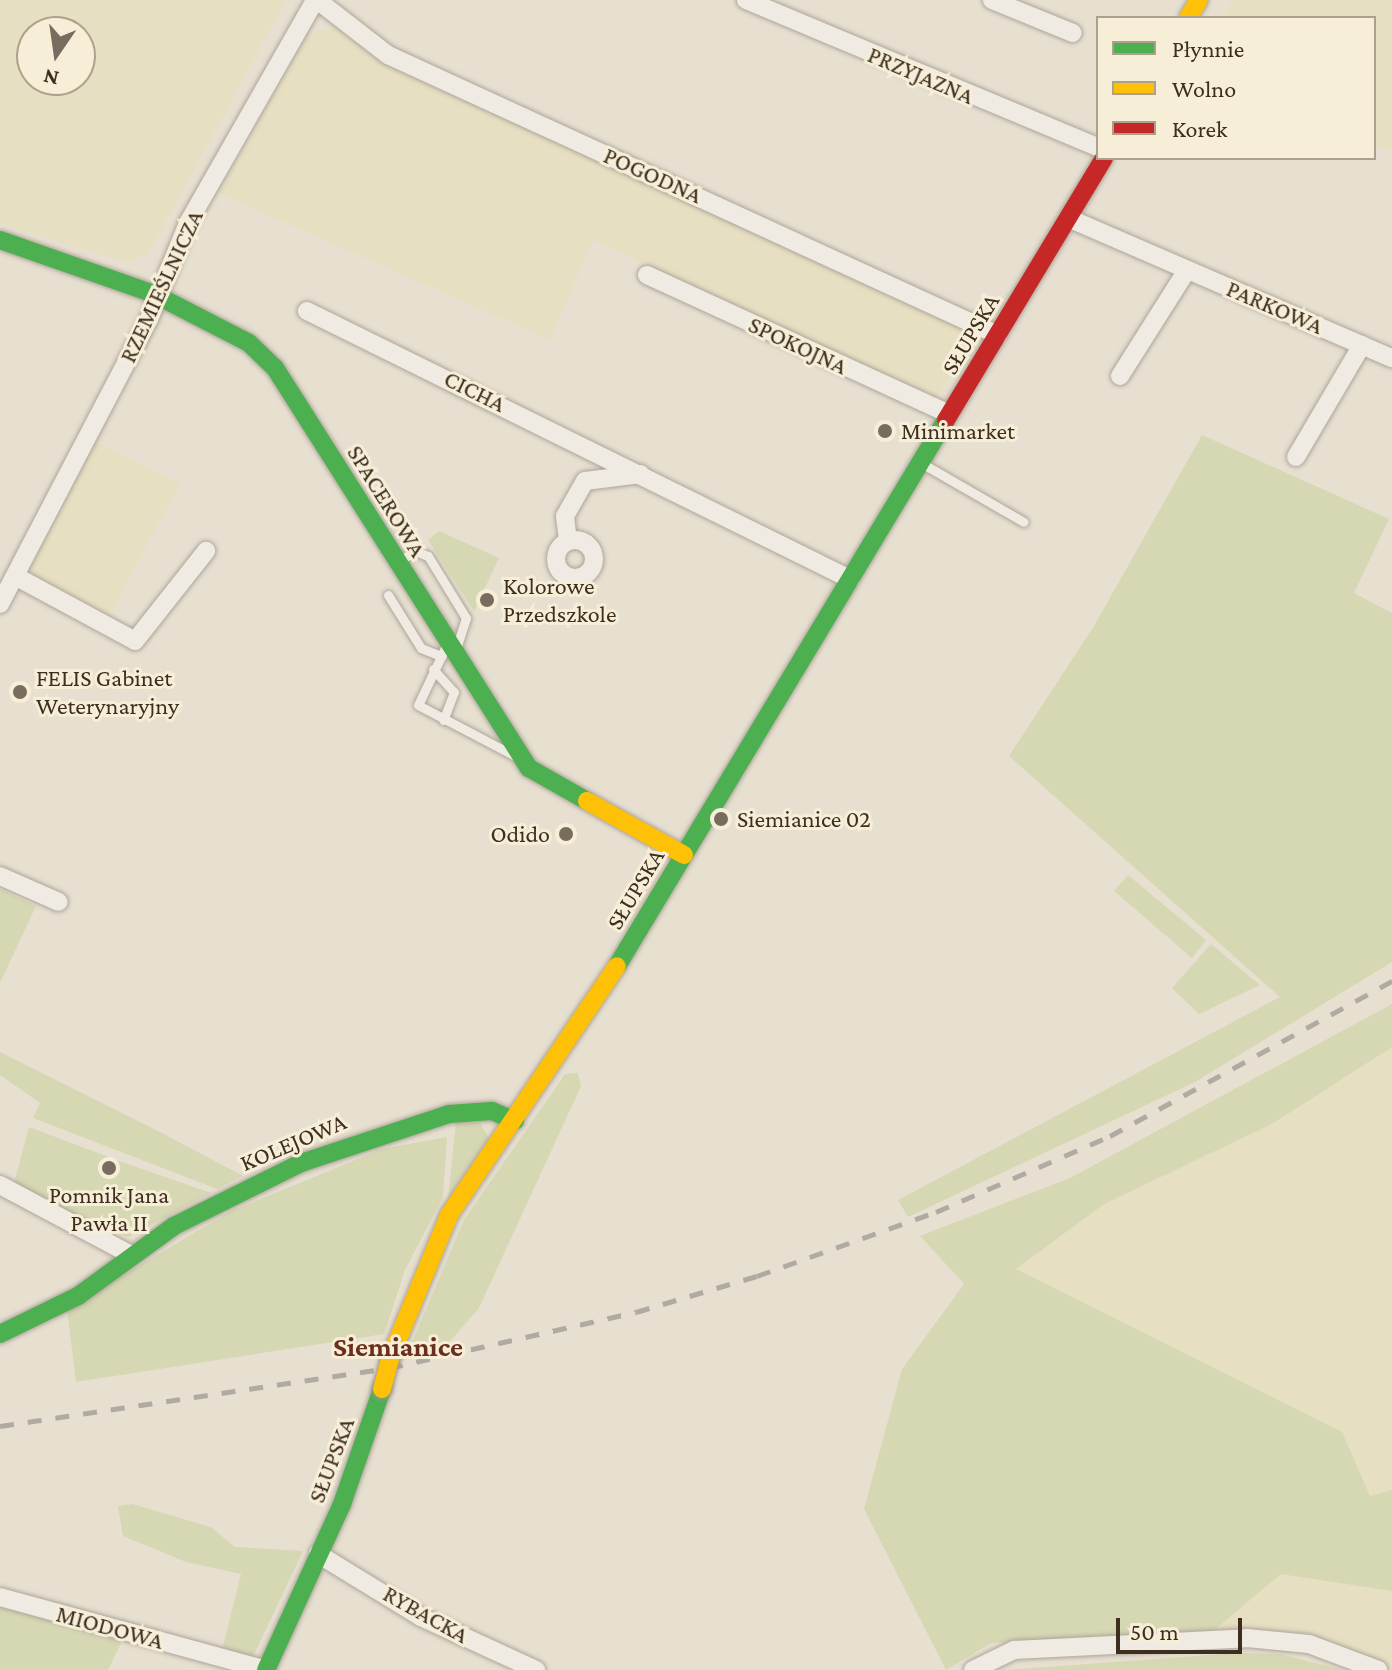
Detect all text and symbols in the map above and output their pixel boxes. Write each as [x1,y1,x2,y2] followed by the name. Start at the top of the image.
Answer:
[16,16,96,96] north arrow
[1096,16,1376,160] legend
[1172,35,1244,62] text: Płynnie
[864,40,978,110] street label: PRZYJAZNA
[41,64,61,92] text: N
[1172,75,1236,102] text: Wolno
[1172,115,1227,142] text: Korek
[599,141,707,209] street label: POGODNA
[113,205,209,367] street label: RZEMIEŚLNICZA
[1222,274,1328,340] street label: PARKOWA
[935,288,1005,380] street label: SŁUPSKA
[744,310,852,380] street label: SPOKOJNA
[439,364,511,418] street label: CICHA
[901,417,1015,445] place label: Minimarket
[876,422,894,440] marker: Minimarket
[341,440,433,562] street label: SPACEROWA
[503,572,616,628] place label: Kolorowe Przedszkole
[478,591,496,609] marker: Kolorowe Przedszkole
[36,664,179,720] place label: FELIS Gabinet Weterynaryjny
[11,683,29,701] marker: FELIS Gabinet Weterynaryjny
[737,805,871,833] place label: Siemianice 02
[712,810,730,828] marker: Siemianice 02
[490,820,550,848] place label: Odido
[557,825,575,843] marker: Odido
[600,843,670,935] street label: SŁUPSKA
[236,1107,350,1177] street label: KOLEJOWA
[100,1159,118,1177] marker: Pomnik Jana Pawła II
[49,1181,169,1237] place label: Pomnik Jana Pawła II
[333,1330,463,1364] district label: Siemianice
[302,1413,360,1507] street label: SŁUPSKA
[378,1579,474,1649] street label: RYBACKA
[53,1599,167,1655] street label: MIODOWA
[1120,1602,1246,1652] scale bar
[1130,1618,1179,1645] text: 50 m

